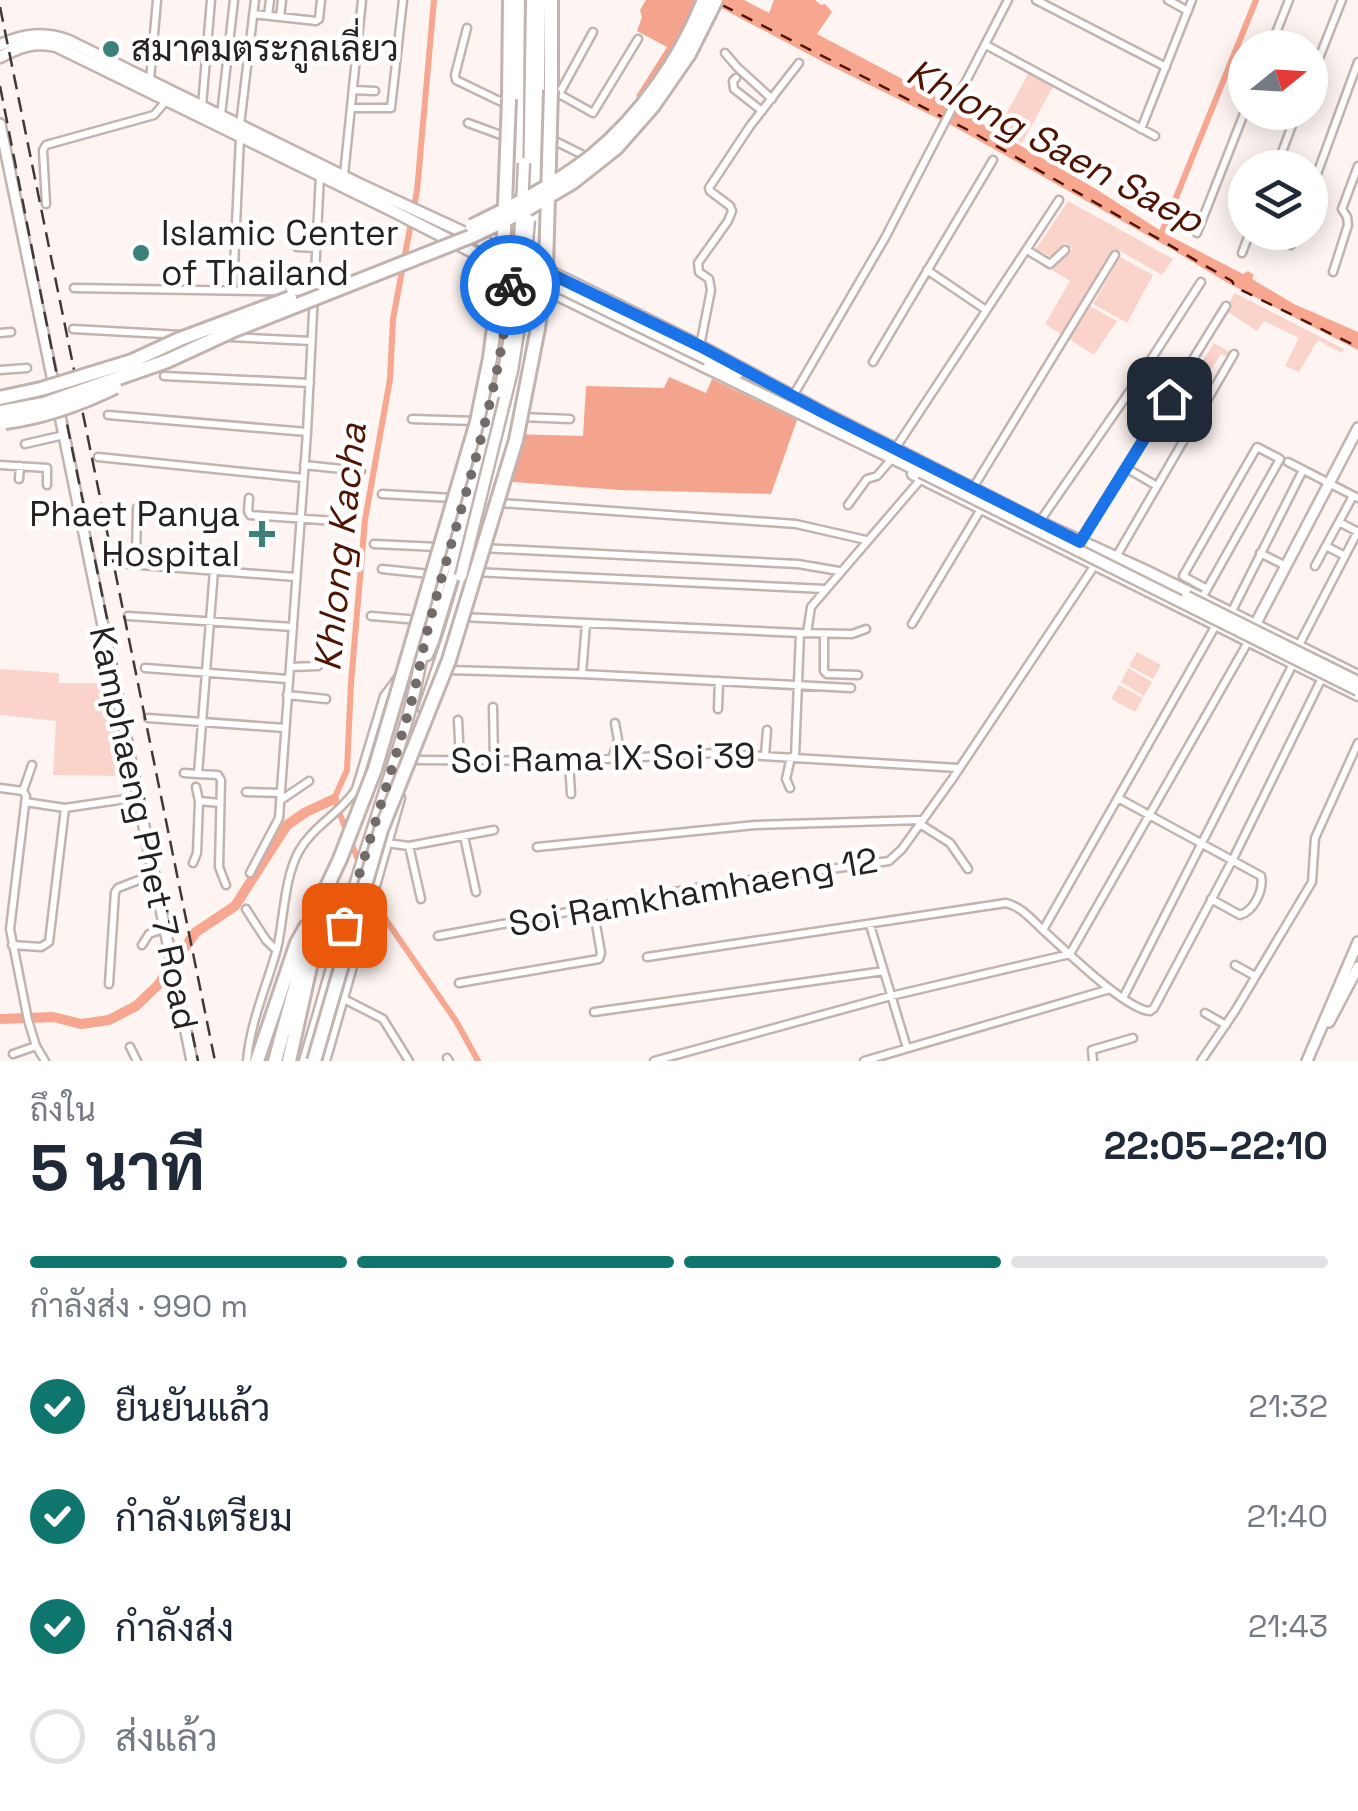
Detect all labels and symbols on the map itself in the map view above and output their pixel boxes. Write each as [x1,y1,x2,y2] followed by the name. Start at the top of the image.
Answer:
[131,18,399,73] place label: สมาคมตระกูลเลี่ยว
[1228,30,1328,130] north arrow
[100,38,122,60] marker: สมาคมตระกูลเลี่ยว
[899,48,1213,245] water label: Khlong Saen Saep
[161,211,399,295] place label: Islamic Center of Thailand
[460,235,560,335] courier
[130,242,152,264] marker: Islamic Center of Thailand
[1127,357,1212,442] pin
[303,420,377,673] water label: Khlong Kacha
[29,492,240,576] place label: Phaet Panya Hospital
[249,521,275,547] marker: Phaet Panya Hospital
[80,622,208,1034] street label: Kamphaeng Phet 7 Road
[450,733,756,783] street label: Soi Rama IX Soi 39
[505,838,881,946] street label: Soi Ramkhamhaeng 12
[302,883,387,968] pin

